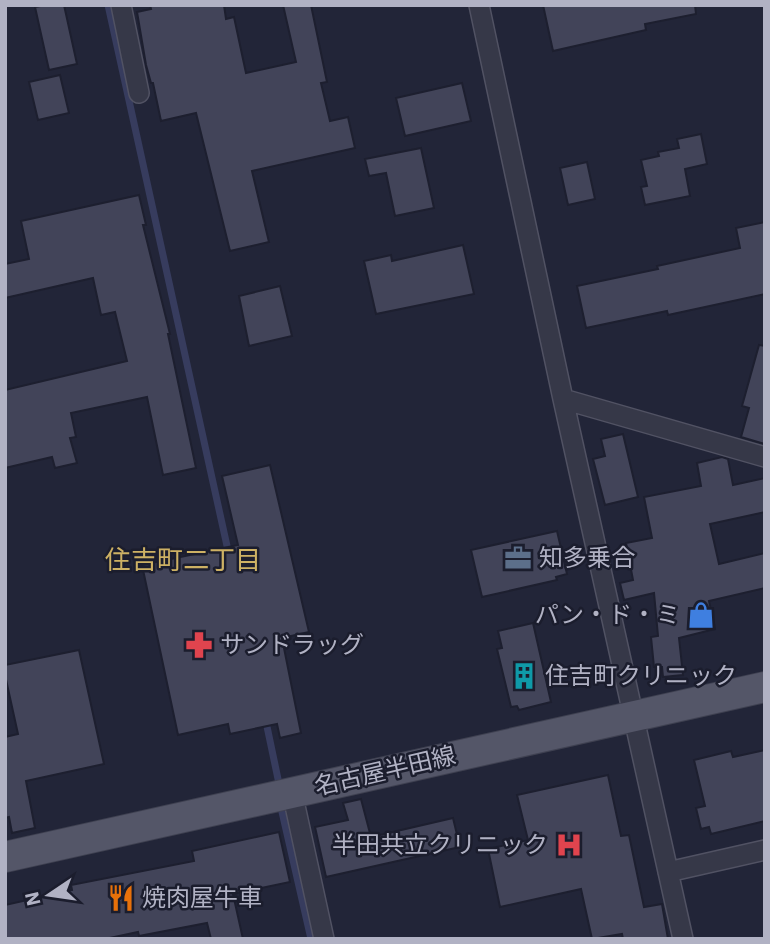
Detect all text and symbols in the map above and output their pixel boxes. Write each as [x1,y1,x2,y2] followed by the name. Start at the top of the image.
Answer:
[539,541,635,573] place label: 知多乗合
[105,542,261,576] district label: 住吉町二丁目
[503,543,533,573] office icon: 知多乗合
[535,598,680,630] place label: パン・ド・ミ
[686,600,716,630] shop icon: パン・ド・ミ
[220,628,364,660] place label: サンドラッグ
[184,630,214,660] pharmacy icon: サンドラッグ
[545,659,737,691] place label: 住吉町クリニック
[509,661,539,691] building icon: 住吉町クリニック
[311,738,459,802] street label: 名古屋半田線
[332,828,548,860] place label: 半田共立クリニック
[554,830,584,860] hospital icon: 半田共立クリニック
[14,860,84,930] north arrow
[142,881,262,913] place label: 焼肉屋牛車
[106,883,136,913] restaurant icon: 焼肉屋牛車
[19,889,46,908] text: N

